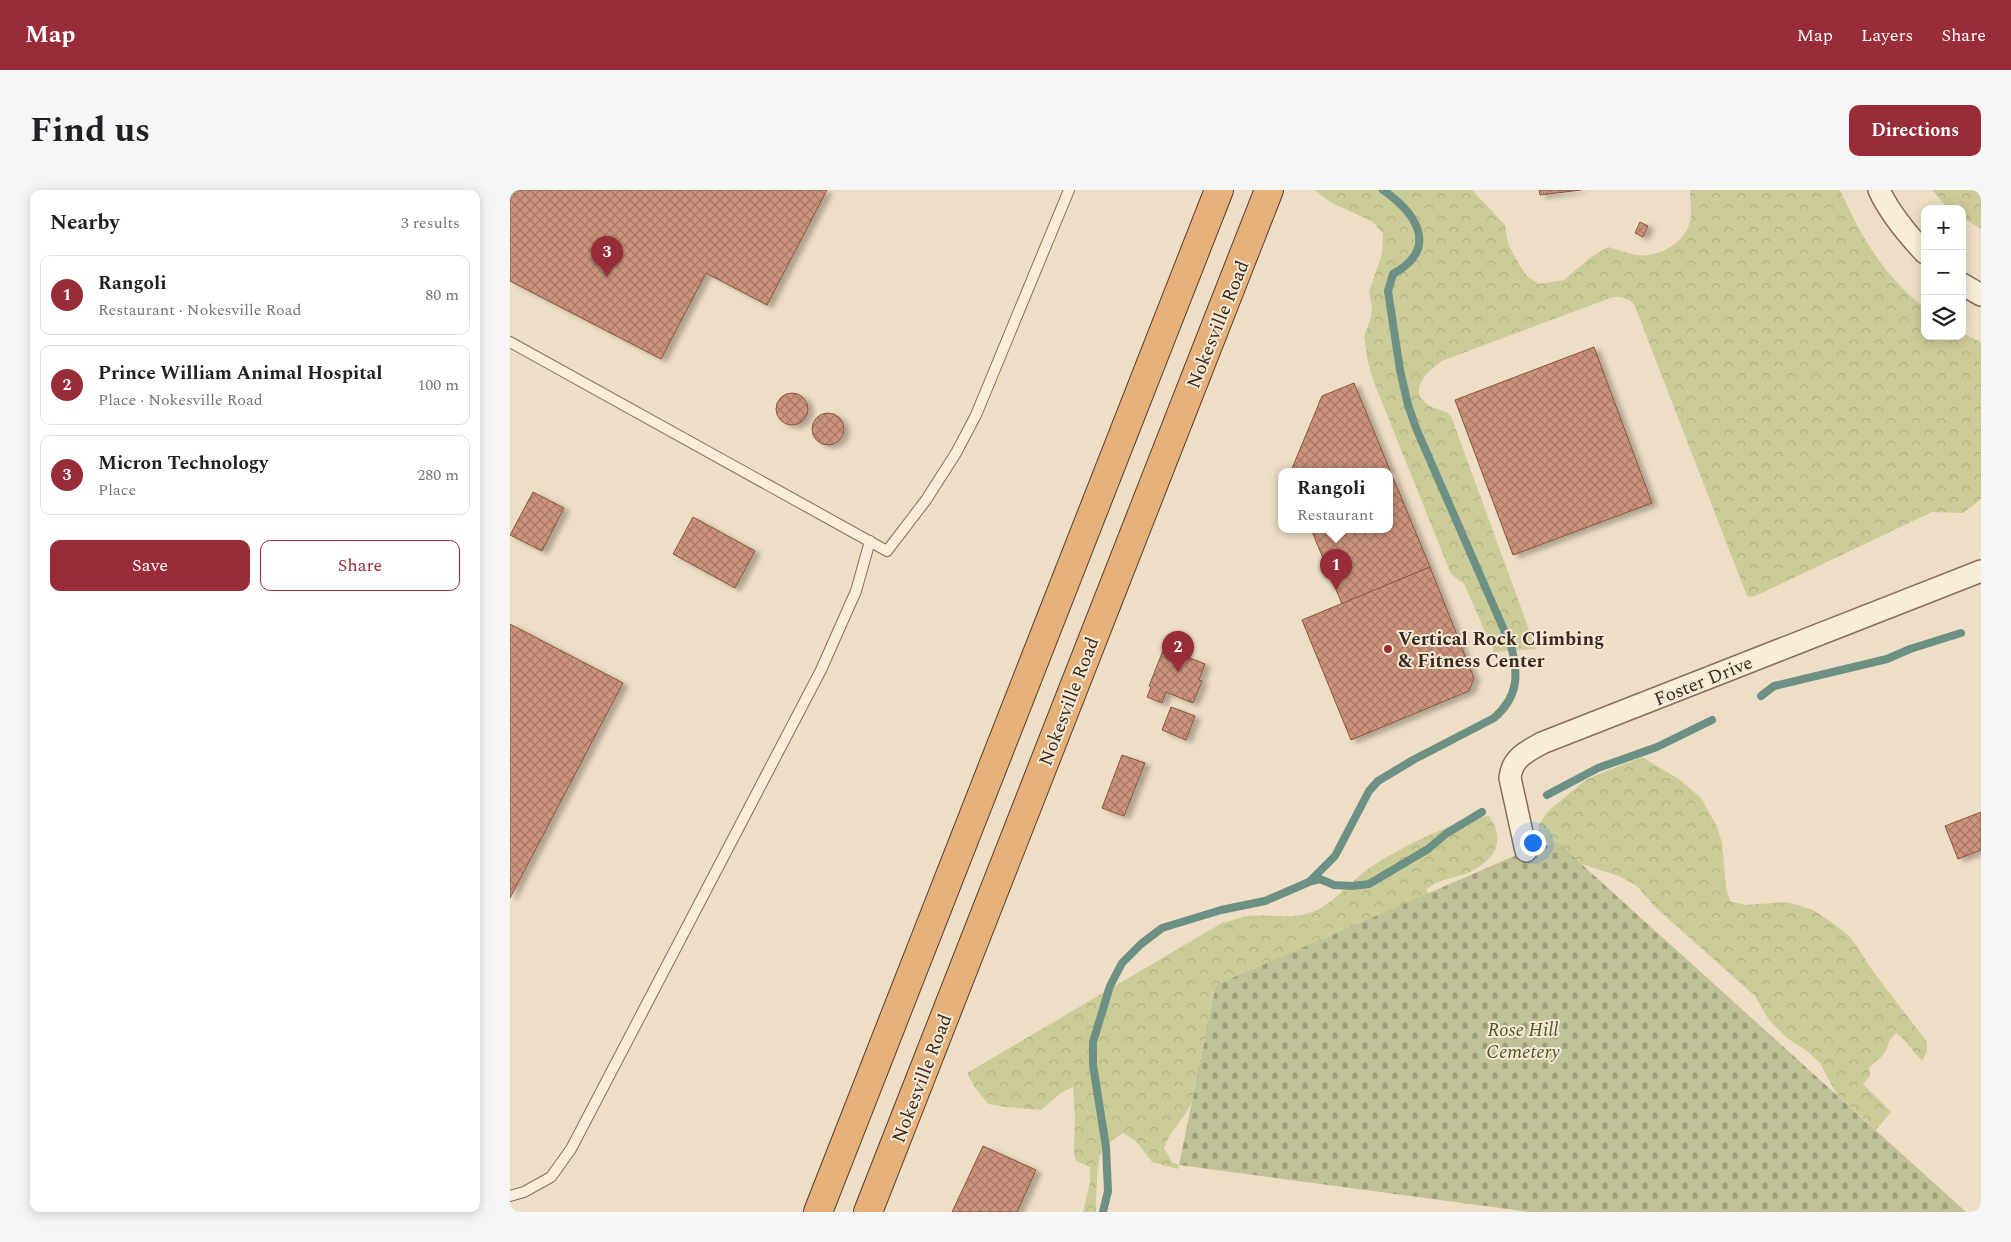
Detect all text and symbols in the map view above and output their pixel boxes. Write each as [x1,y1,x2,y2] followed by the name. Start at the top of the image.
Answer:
[25,17,75,53] text: Map
[1797,22,1833,49] text: Map
[1861,22,1913,49] text: Layers
[1941,22,1986,49] text: Share
[30,104,150,157] text: Find us
[1849,105,1981,156] button: Directions
[1921,205,1966,340] map controls
[1921,205,1966,250] button: +
[50,207,120,239] text: Nearby
[401,211,460,235] text: 3 results
[591,236,623,277] pin: 3
[1921,250,1966,295] button: −
[1179,256,1257,393] street label: Nokesville Road
[98,269,167,298] text: Rangoli
[63,283,71,307] text: 1
[425,283,459,307] text: 80 m
[1921,295,1966,340] button: layers
[98,298,301,322] text: Restaurant · Nokesville Road
[98,359,383,388] text: Prince William Animal Hospital
[63,373,71,397] text: 2
[417,373,459,397] text: 100 m
[98,388,263,412] text: Place · Nokesville Road
[98,449,268,478] text: Micron Technology
[63,463,71,487] text: 3
[417,463,459,487] text: 280 m
[1278,468,1393,533] popup
[1297,474,1366,503] text: Rangoli
[98,478,136,502] text: Place
[1297,503,1374,527] text: Restaurant
[50,540,250,591] button: Save
[260,540,460,591] button: Share
[1320,549,1352,590] pin: 1
[1398,625,1604,676] place label: Vertical Rock Climbing & Fitness Center
[1162,631,1194,672] pin: 2
[1031,633,1107,770] street label: Nokesville Road
[1382,643,1394,655] marker: Vertical Rock Climbing & Fitness Center
[1650,648,1757,714] street label: Foster Drive
[1520,830,1546,856] your location
[884,1010,960,1147] street label: Nokesville Road
[1486,1016,1560,1067] park label: Rose Hill Cemetery

